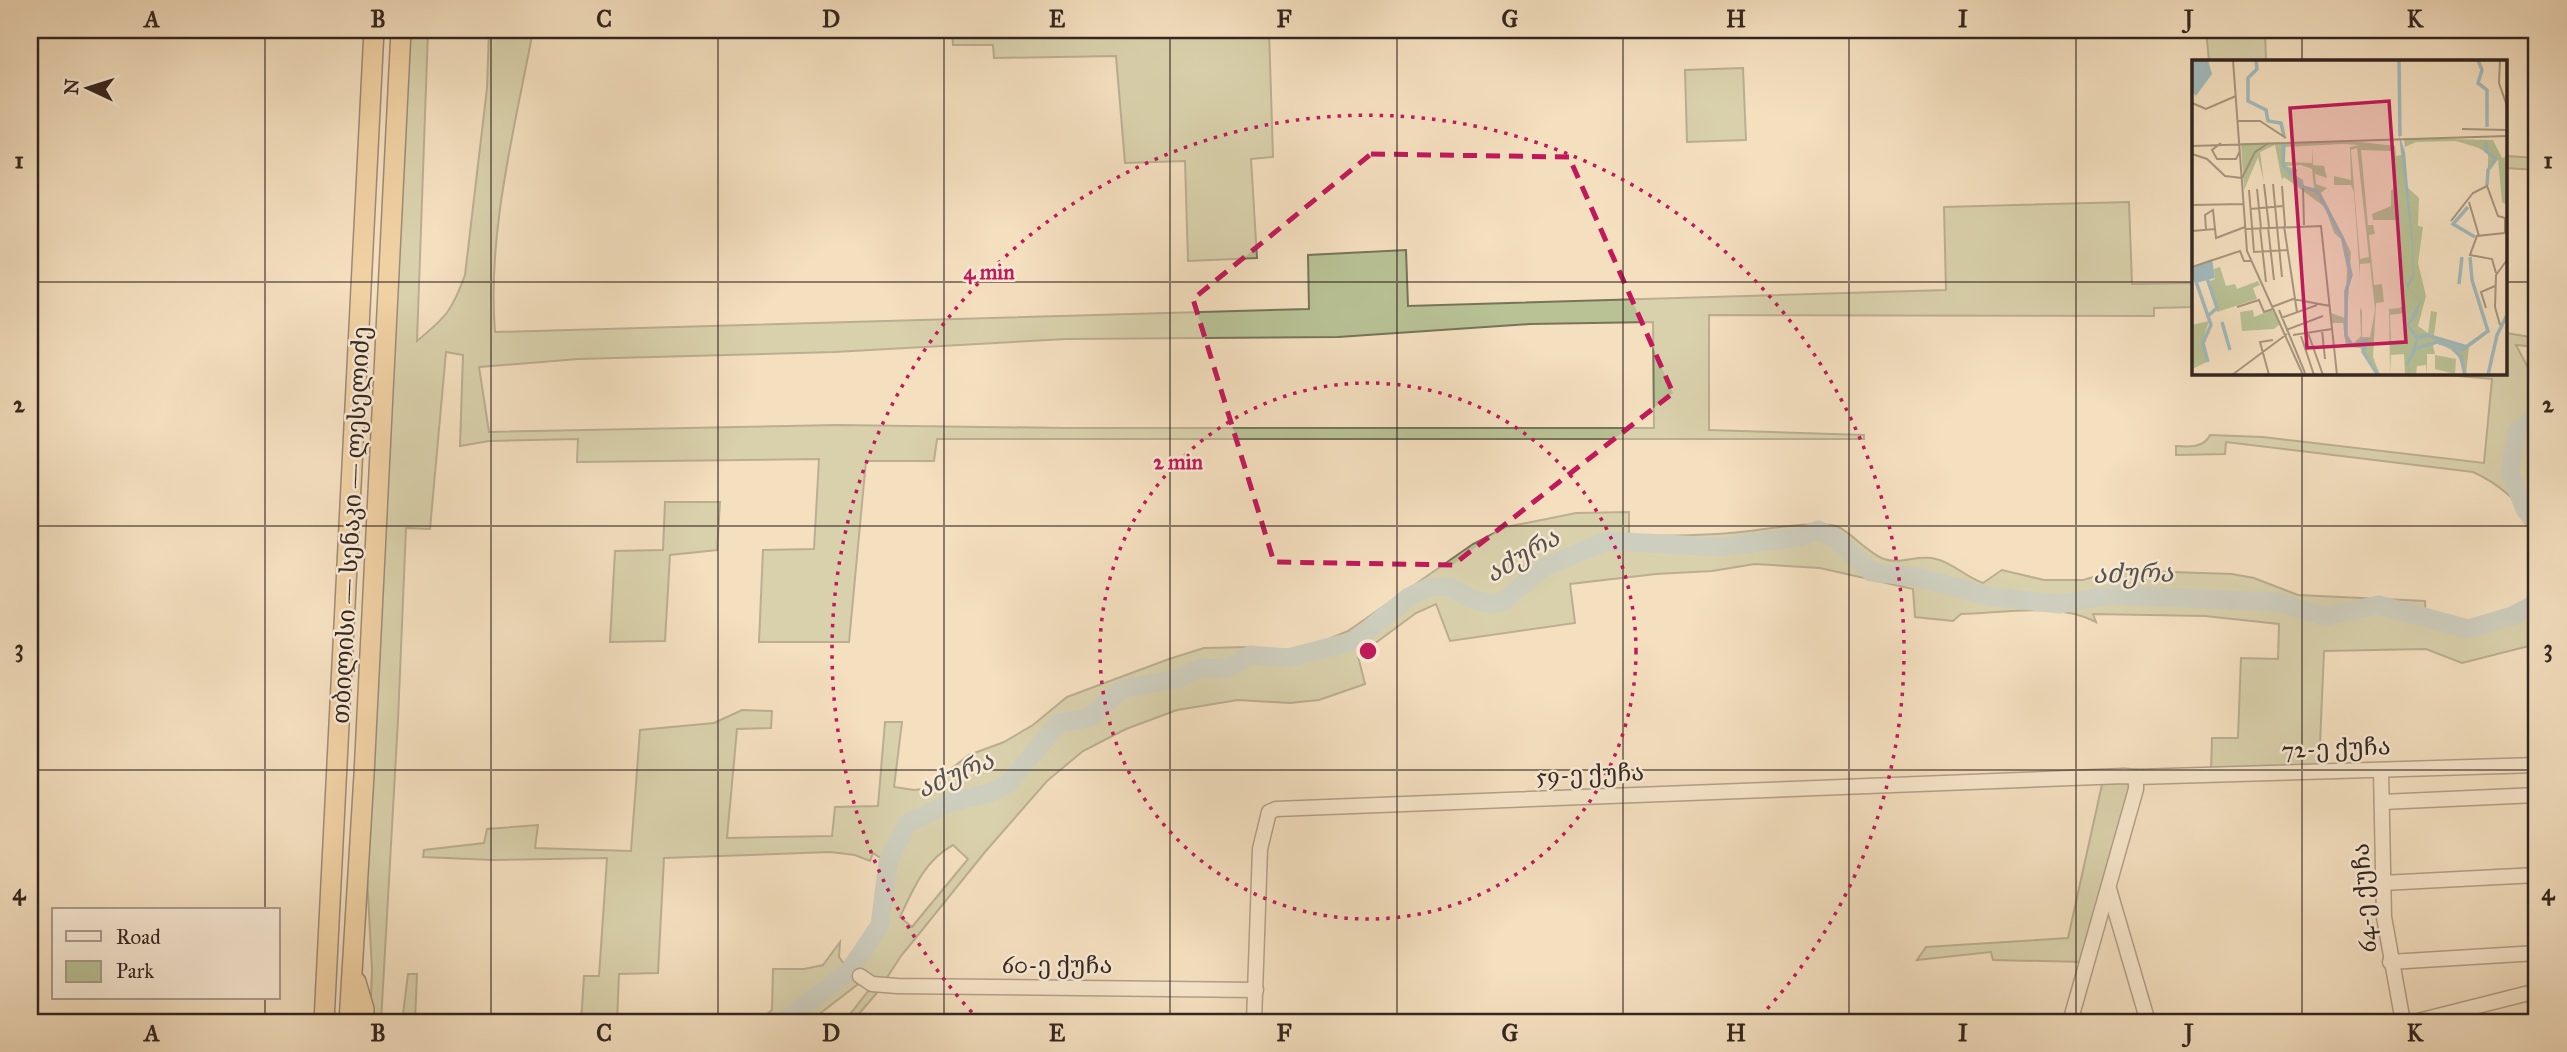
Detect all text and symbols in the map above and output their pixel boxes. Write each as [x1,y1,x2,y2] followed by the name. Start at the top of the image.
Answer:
[142,5,160,33] text: A
[370,5,386,33] text: B
[596,5,612,33] text: C
[822,5,840,33] text: D
[1049,5,1066,33] text: E
[1276,5,1292,33] text: F
[1502,5,1519,33] text: G
[1726,5,1746,33] text: H
[1958,5,1968,33] text: I
[2181,5,2194,34] text: J
[2407,5,2425,33] text: K
[52,52,122,122] north arrow
[2192,60,2508,374] inset map
[60,78,84,96] text: N
[14,146,24,174] text: 1
[2543,146,2553,174] text: 1
[963,259,1015,285] text: 4 min
[326,325,376,725] street label: თბილისი — სენაკი — ლესელიძე
[13,390,25,418] text: 2
[2542,390,2554,418] text: 2
[1153,449,1203,475] text: 2 min
[1479,520,1566,589] water label: აძურა
[2092,556,2175,590] water label: აძურა
[14,634,24,663] text: 3
[2543,634,2553,663] text: 3
[1356,639,1380,663] centre of rings
[2281,731,2391,765] street label: 72-ე ქუჩა
[912,743,999,804] water label: აძურა
[1535,757,1645,791] street label: 59-ე ქუჩა
[2345,842,2383,954] street label: 64-ე ქუჩა
[13,878,27,906] text: 4
[2542,878,2556,906] text: 4
[52,908,280,1000] legend
[116,924,161,950] text: Road
[1002,950,1112,980] street label: 60-ე ქუჩა
[116,958,154,984] text: Park
[142,1019,160,1047] text: A
[370,1019,386,1047] text: B
[596,1019,612,1047] text: C
[822,1019,840,1047] text: D
[1049,1019,1066,1047] text: E
[1276,1019,1292,1047] text: F
[1502,1019,1519,1047] text: G
[1726,1019,1746,1047] text: H
[1958,1019,1968,1047] text: I
[2181,1019,2194,1048] text: J
[2407,1019,2425,1047] text: K

